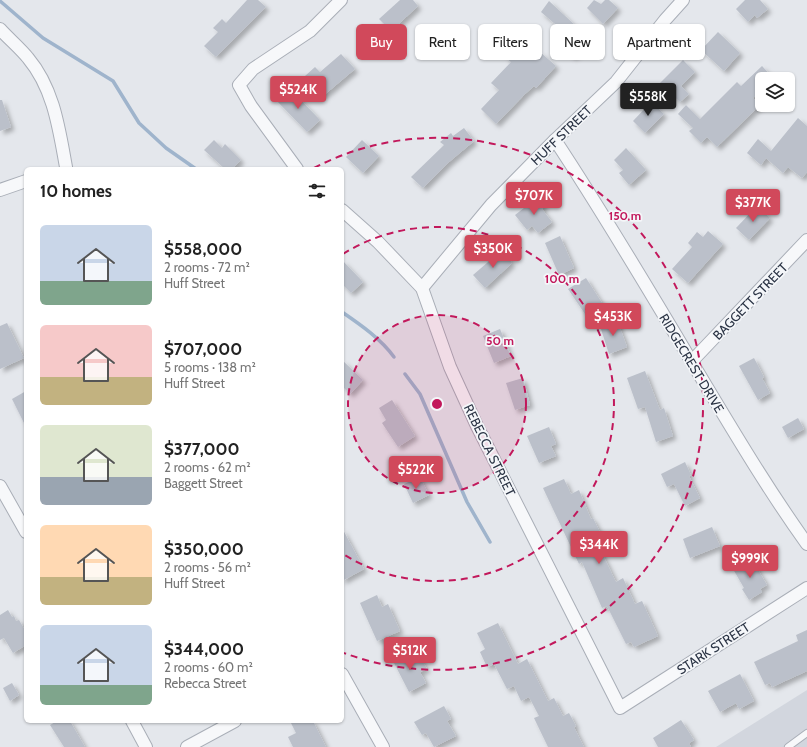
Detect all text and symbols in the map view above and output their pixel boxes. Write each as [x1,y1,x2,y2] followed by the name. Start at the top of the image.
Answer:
[356,24,407,60] chip: Buy
[415,24,470,60] chip: Rent
[478,24,542,60] chip: Filters
[550,24,605,60] chip: New
[613,24,705,60] chip: Apartment
[755,72,795,112] map controls
[755,72,795,112] button: layers
[270,76,326,110] pin: $524K
[279,81,317,97] text: $524K
[620,83,676,117] pin: $558K
[629,88,667,104] text: $558K
[527,102,595,168] street label: HUFF STREET
[306,180,328,202] icon: filters
[40,181,112,201] text: 10 homes
[506,182,562,216] pin: $707K
[515,187,553,203] text: $707K
[725,189,781,223] pin: $377K
[735,194,771,210] text: $377K
[609,208,641,223] text: 150 m
[465,235,521,269] pin: $350K
[164,239,242,259] text: $558,000
[474,240,512,256] text: $350K
[72,241,120,289] icon: home
[164,259,250,275] text: 2 rooms · 72 m²
[709,259,791,343] street label: BAGGETT STREET
[545,271,579,286] text: 100 m
[164,275,225,291] text: Huff Street
[585,303,641,337] pin: $453K
[594,308,632,324] text: $453K
[656,311,728,415] street label: RIDGECREST DRIVE
[486,333,514,348] text: 50 m
[164,339,242,359] text: $707,000
[72,341,120,389] icon: home
[164,359,256,375] text: 5 rooms · 138 m²
[164,375,225,391] text: Huff Street
[430,397,444,411] centre of rings
[461,401,519,499] street label: REBECCA STREET
[164,439,240,459] text: $377,000
[72,441,120,489] icon: home
[388,456,444,490] pin: $522K
[164,459,251,475] text: 2 rooms · 62 m²
[398,461,434,477] text: $522K
[164,475,243,491] text: Baggett Street
[571,531,627,565] pin: $344K
[580,536,618,552] text: $344K
[164,539,244,559] text: $350,000
[72,541,120,589] icon: home
[722,545,778,579] pin: $999K
[731,550,769,566] text: $999K
[164,559,251,575] text: 2 rooms · 56 m²
[164,575,225,591] text: Huff Street
[674,618,752,677] street label: STARK STREET
[382,637,438,671] pin: $512K
[164,639,244,659] text: $344,000
[72,641,120,689] icon: home
[393,642,427,658] text: $512K
[164,659,253,675] text: 2 rooms · 60 m²
[164,675,246,691] text: Rebecca Street

